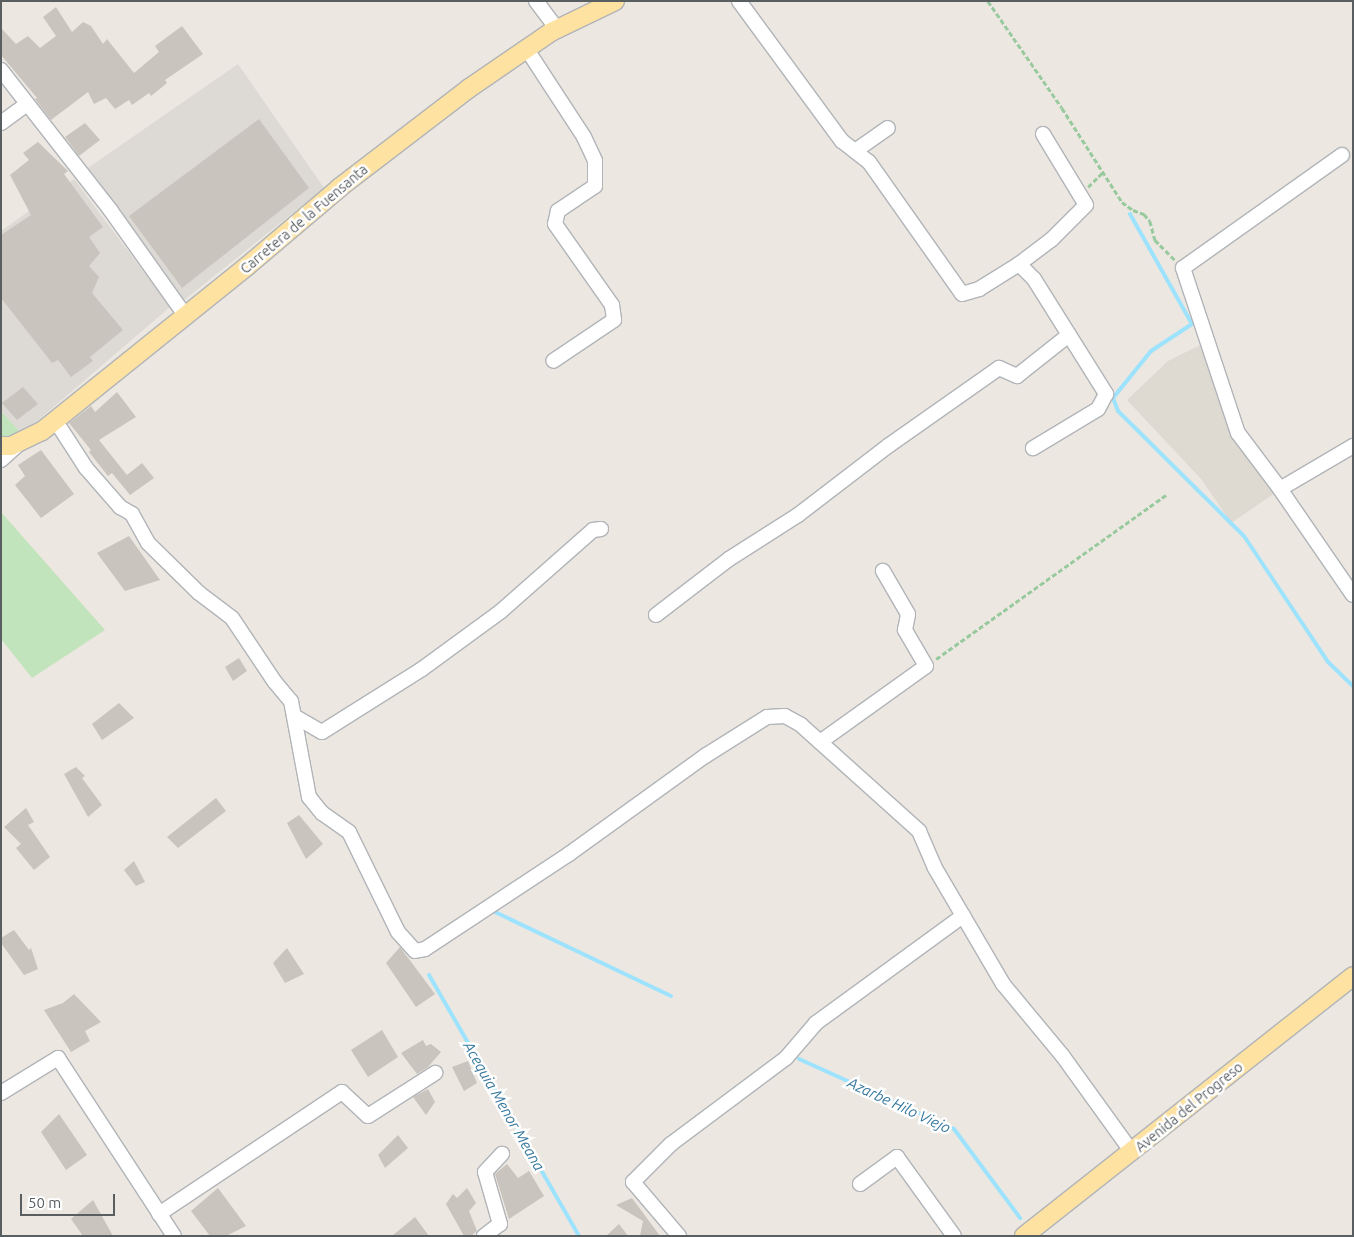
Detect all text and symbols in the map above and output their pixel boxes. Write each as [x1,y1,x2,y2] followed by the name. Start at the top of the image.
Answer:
[237,161,371,277] street label: Carretera de la Fuensanta
[460,1038,548,1174] water label: Acequia Menor Meana
[1132,1058,1246,1156] street label: Avenida del Progreso
[845,1073,953,1137] water label: Azarbe Hilo Viejo
[22,1184,118,1216] scale bar
[28,1194,61,1211] text: 50 m

